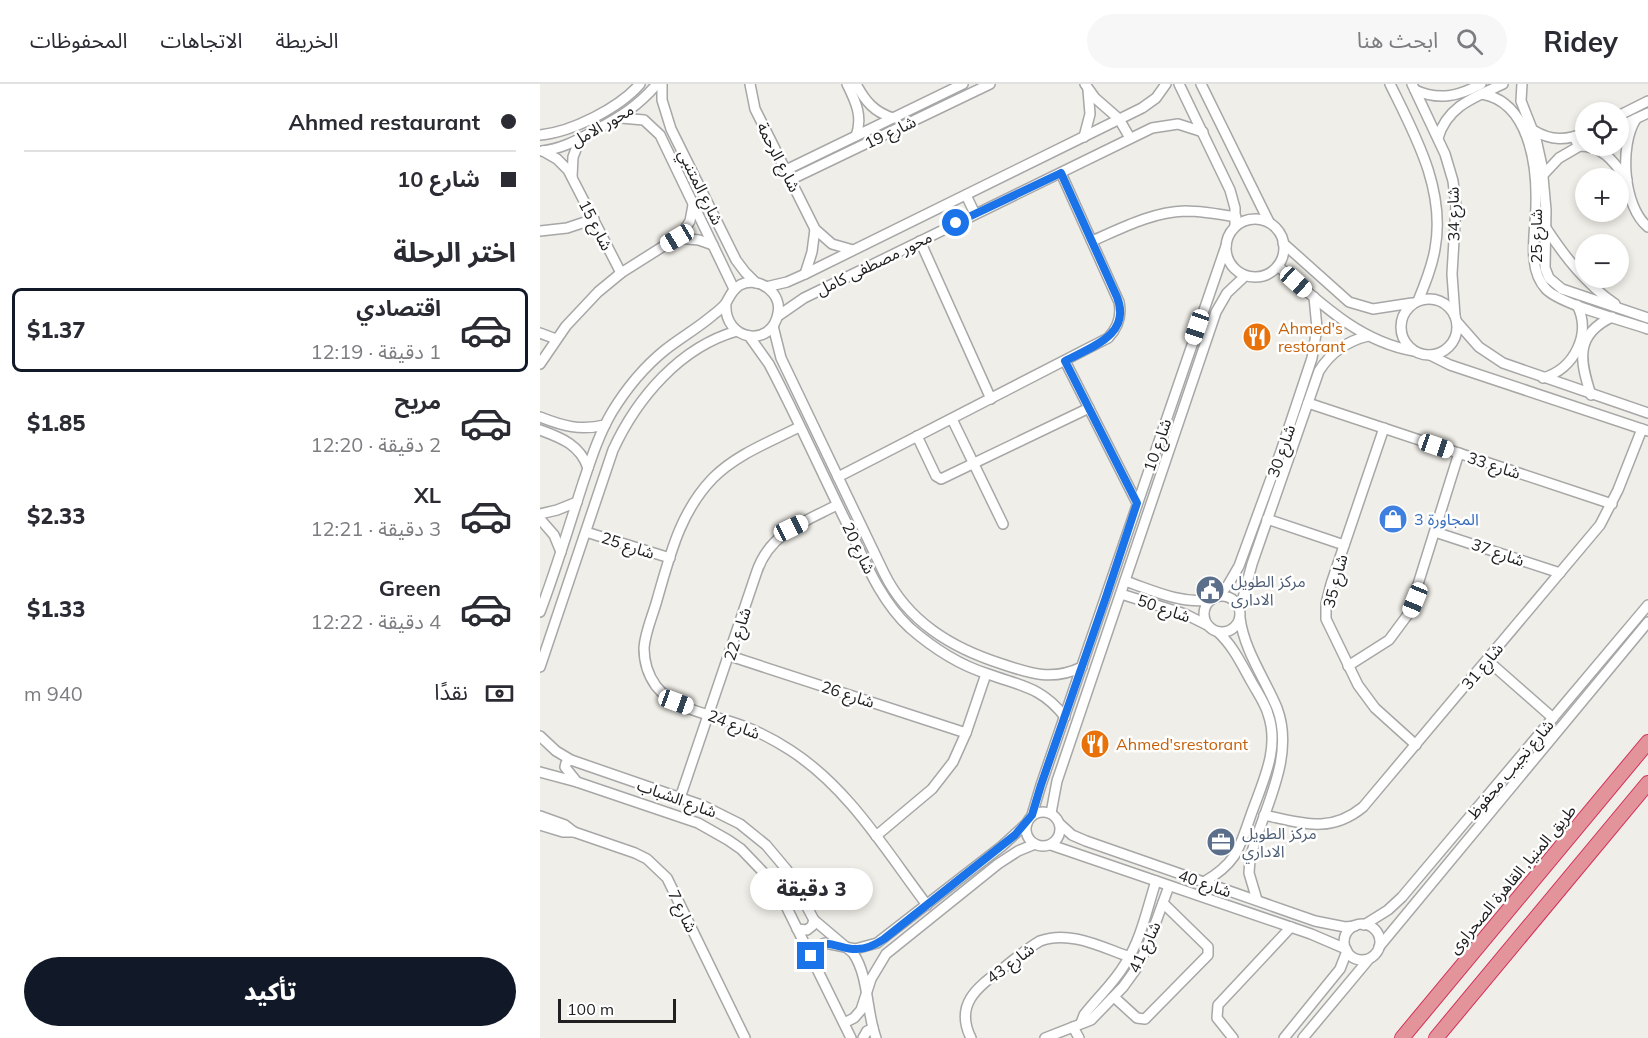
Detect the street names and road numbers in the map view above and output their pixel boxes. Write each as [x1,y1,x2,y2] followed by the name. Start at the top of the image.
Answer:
[567,99,637,151] street label: محور الامل
[861,111,920,156] street label: شارع 19
[750,119,805,197] street label: شارع الرحمة
[671,146,728,229] street label: شارع المتنبي
[1443,186,1466,241] street label: شارع 34
[572,196,617,255] street label: شارع 15
[1526,209,1549,263] street label: شارع 25
[813,226,935,300] street label: محور مصطفى كامل
[1139,416,1178,475] street label: شارع 10
[1263,422,1302,481] street label: شارع 30
[1464,447,1523,486] street label: شارع 33
[835,519,880,578] street label: شارع 20
[598,527,657,566] street label: شارع 25
[1468,534,1527,573] street label: شارع 37
[1318,552,1355,611] street label: شارع 35
[1134,590,1193,629] street label: شارع 50
[719,605,758,664] street label: شارع 22
[1457,639,1509,695] street label: شارع 31
[818,676,877,715] street label: شارع 26
[704,705,763,746] street label: شارع 24
[1462,715,1560,825] street label: شارع نجيب محفوظ
[634,774,719,824] street label: شارع الشباب
[1444,800,1581,958] street label: طريق المنيا, القاهرة الصحراوى
[1175,865,1234,904] street label: شارع 40
[661,886,702,937] street label: شارع 7
[1123,918,1167,977] street label: شارع 41
[982,939,1040,990] street label: شارع 43

